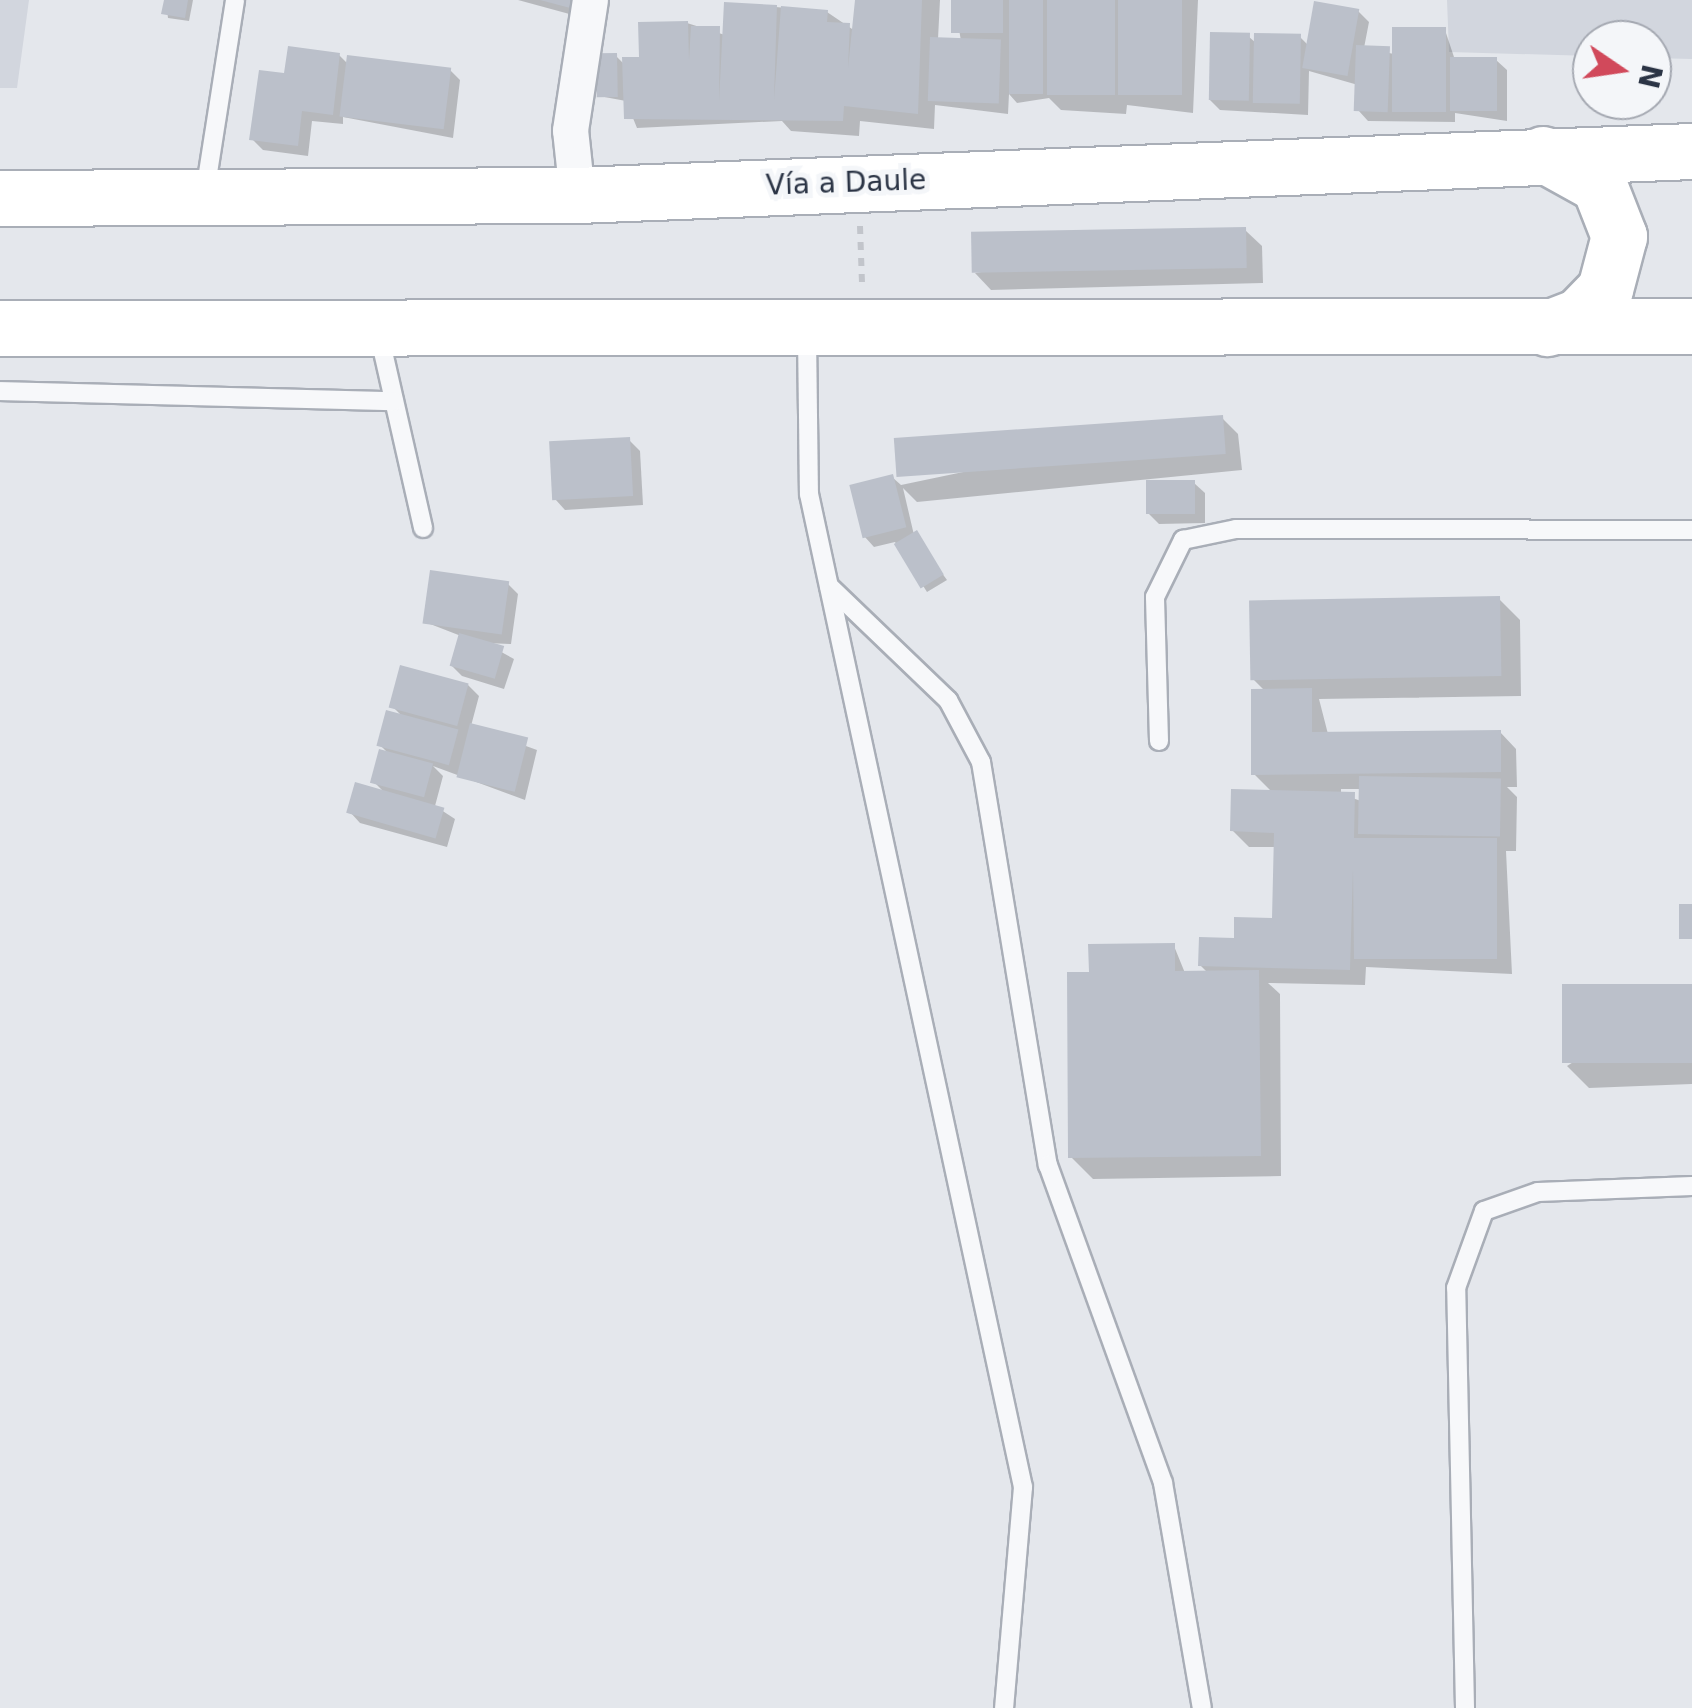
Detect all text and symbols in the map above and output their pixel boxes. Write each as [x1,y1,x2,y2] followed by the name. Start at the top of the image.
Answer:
[1572,20,1672,120] north arrow
[1631,61,1668,92] text: N
[765,163,927,203] street label: Vía a Daule

